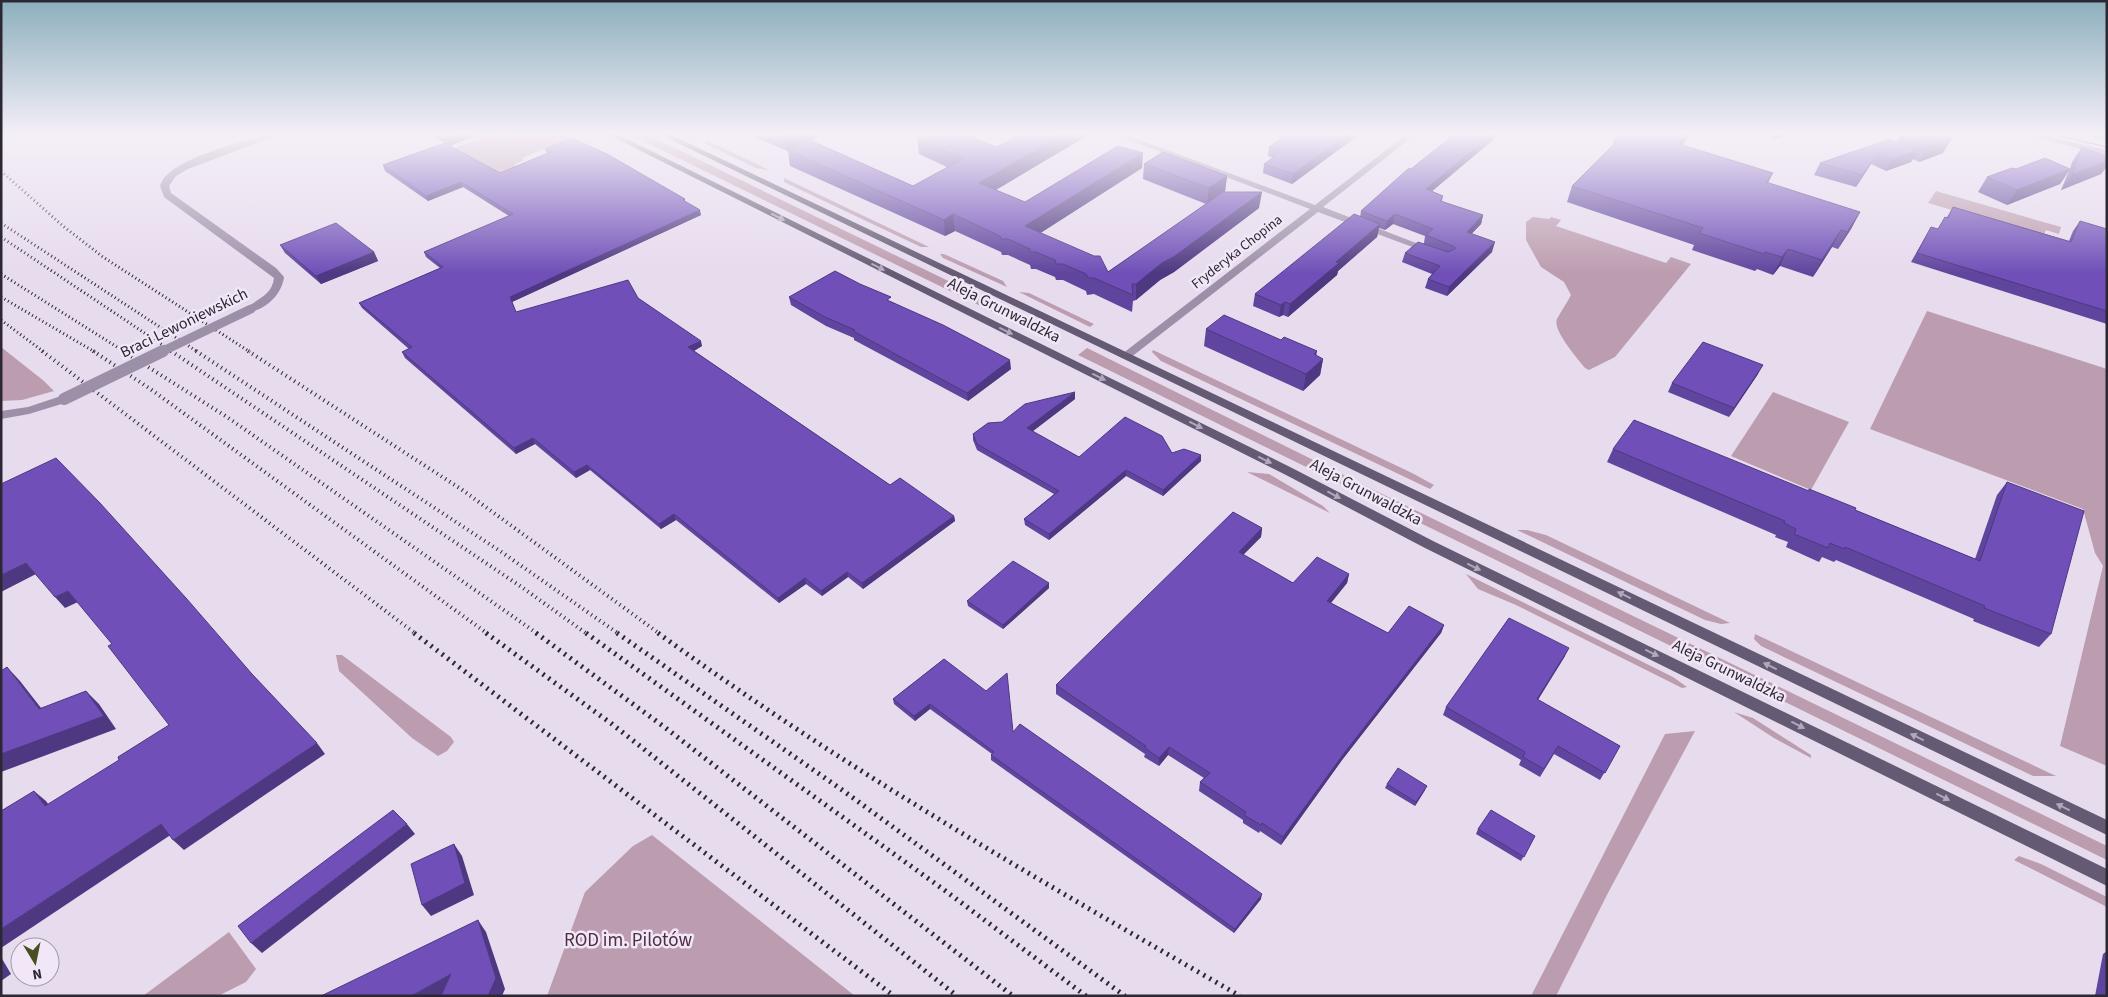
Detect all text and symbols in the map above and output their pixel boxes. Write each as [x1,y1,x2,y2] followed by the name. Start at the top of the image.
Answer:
[1187,210,1287,294] street label: Fryderyka Chopina
[771,213,785,221] one-way arrow
[871,263,885,271] one-way arrow
[944,272,1064,348] street label: Aleja Grunwaldzka
[116,283,252,363] street label: Braci Lewoniewskich
[999,327,1013,335] one-way arrow
[1092,373,1106,381] one-way arrow
[1188,421,1203,429] one-way arrow
[1306,453,1426,531] street label: Aleja Grunwaldzka
[1258,456,1272,464] one-way arrow
[1326,491,1341,499] one-way arrow
[1467,563,1481,571] one-way arrow
[1617,591,1631,599] one-way arrow
[1669,634,1789,708] street label: Aleja Grunwaldzka
[1645,649,1659,657] one-way arrow
[1763,662,1777,670] one-way arrow
[1790,721,1805,729] one-way arrow
[1909,732,1924,741] one-way arrow
[1936,793,1950,801] one-way arrow
[2056,803,2070,811] one-way arrow
[564,927,692,954] park label: ROD im. Pilotów
[10,937,60,987] north arrow
[31,963,43,984] text: N

